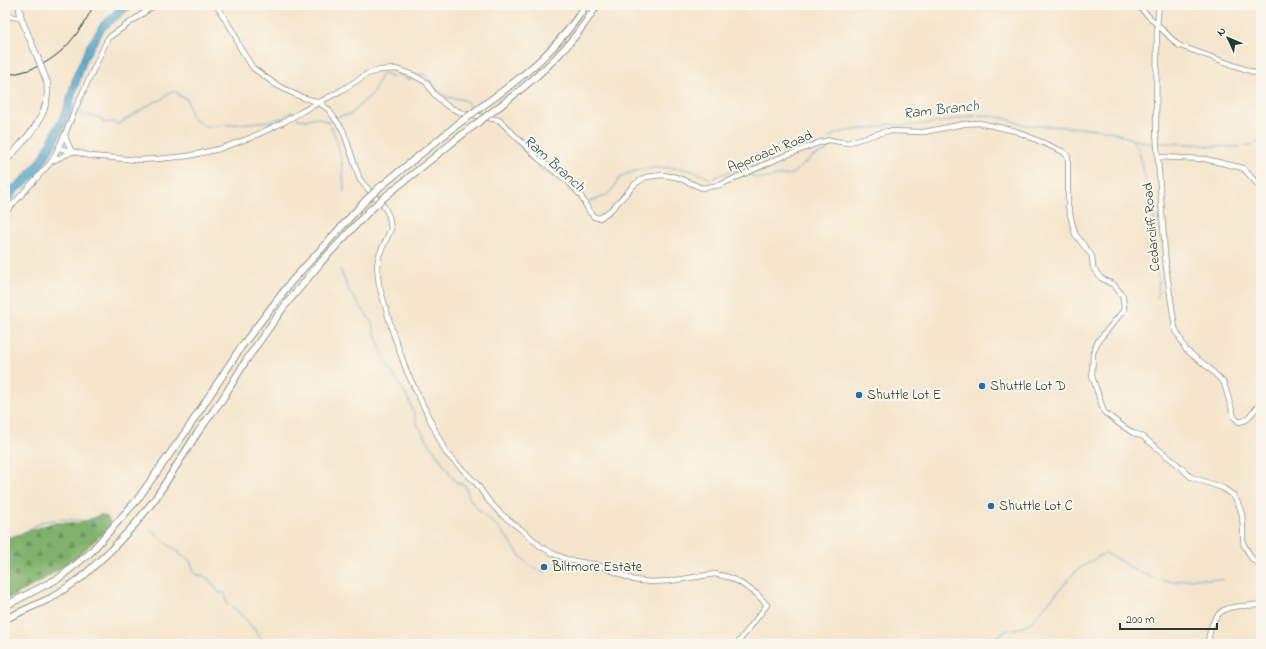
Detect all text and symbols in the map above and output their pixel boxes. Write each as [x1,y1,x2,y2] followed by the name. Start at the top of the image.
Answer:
[1208,18,1248,58] north arrow
[1213,24,1230,40] text: N
[902,95,981,125] water label: Ram Branch
[724,125,816,179] street label: Approach Road
[518,130,590,198] water label: Ram Branch
[1138,182,1166,272] street label: Cedarcliff Road
[990,376,1066,397] place label: Shuttle Lot D
[977,381,987,391] marker: Shuttle Lot D
[867,385,941,406] place label: Shuttle Lot E
[854,390,864,400] marker: Shuttle Lot E
[999,496,1073,517] place label: Shuttle Lot C
[986,501,996,511] marker: Shuttle Lot C
[551,557,643,578] place label: Biltmore Estate
[539,562,549,572] marker: Biltmore Estate
[1120,605,1217,631] scale bar
[1126,611,1155,629] text: 200 m

